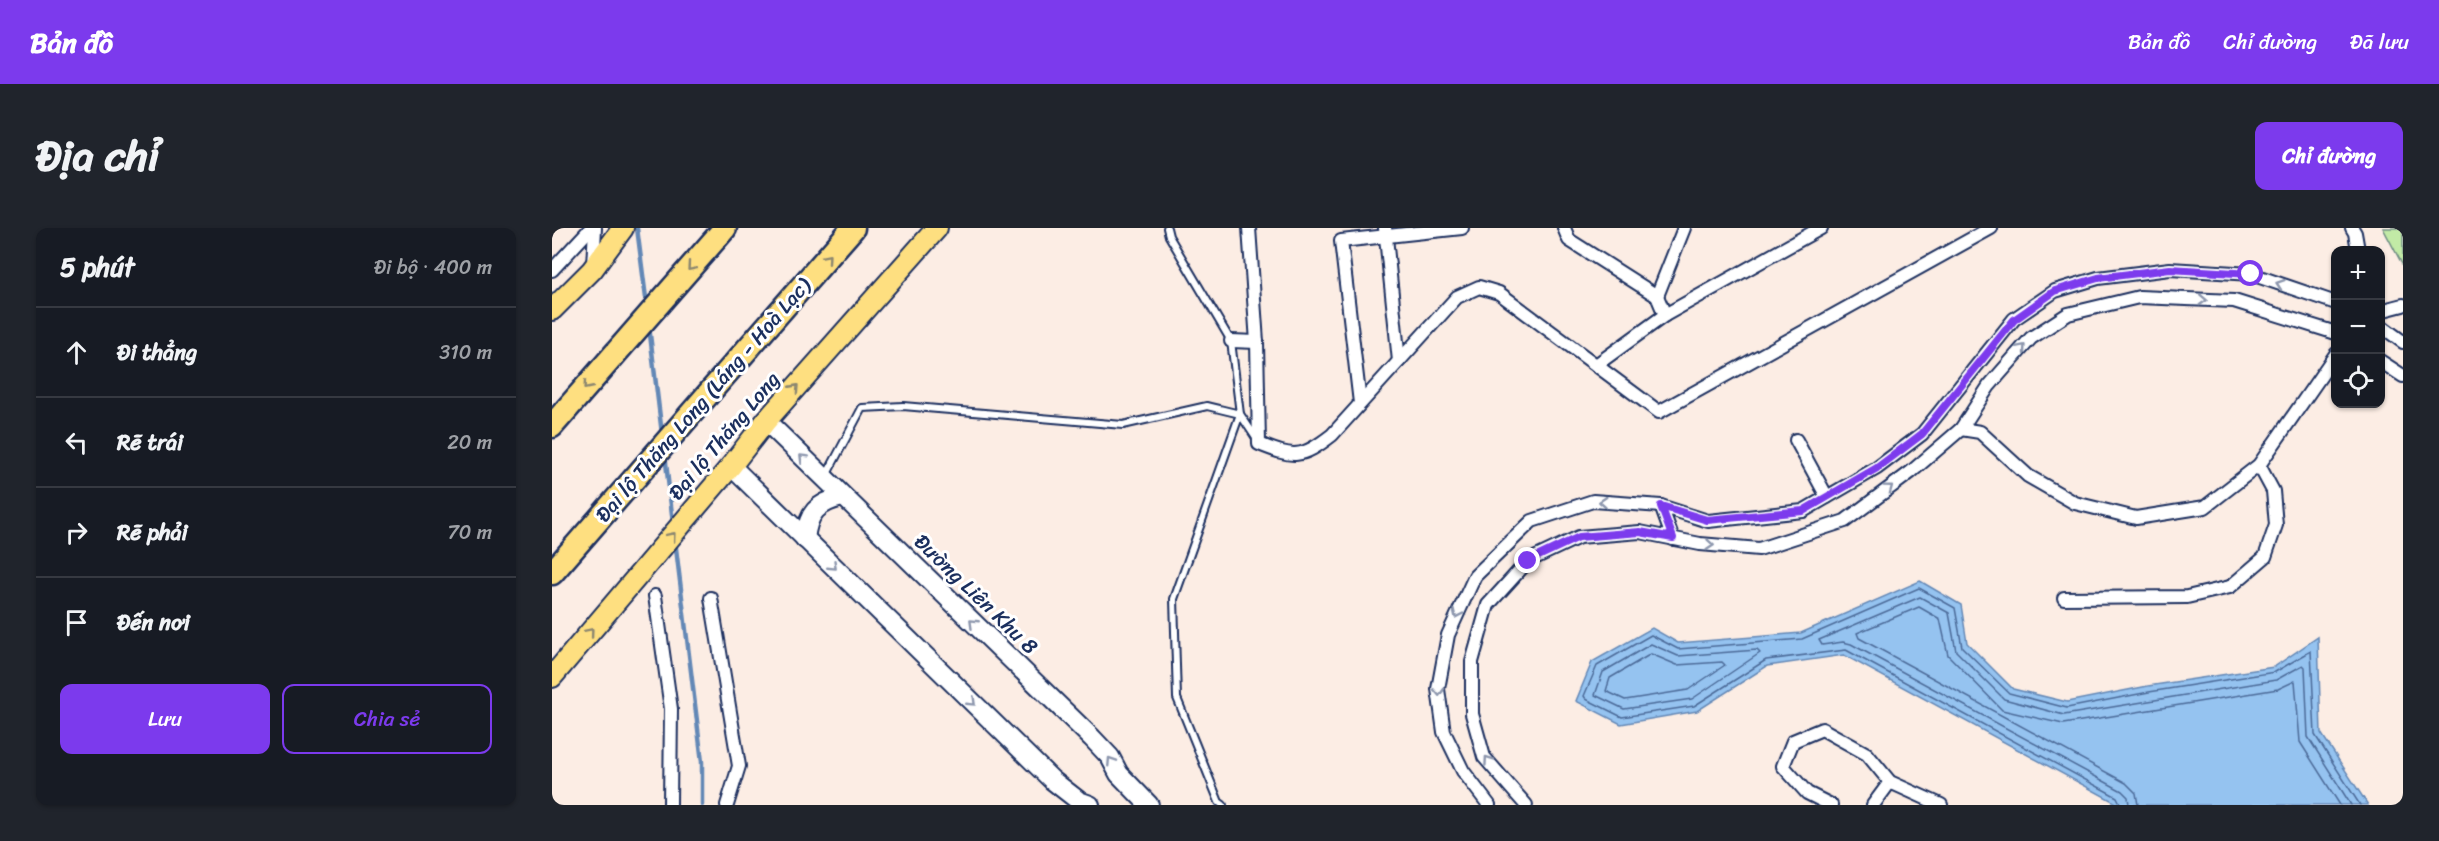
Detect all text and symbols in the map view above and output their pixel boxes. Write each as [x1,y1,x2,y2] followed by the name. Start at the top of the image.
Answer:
[30,18,113,67] text: Bản đồ
[2128,23,2190,61] text: Bản đồ
[2223,23,2317,61] text: Chỉ đường
[2350,23,2409,61] text: Đã lưu
[36,119,159,193] text: Địa chỉ
[2255,122,2403,190] button: Chỉ đường
[60,244,134,290] text: 5 phút
[2331,246,2385,408] map controls
[2331,246,2385,300] button: +
[374,250,492,285] text: Đi bộ · 400 m
[820,254,831,265] one-way arrow
[2237,260,2263,286] route start
[687,261,698,271] one-way arrow
[590,273,816,527] street label: Đại lộ Thăng Long (Láng - Hoà Lạc)
[2275,279,2286,292] one-way arrow
[2199,293,2208,306] one-way arrow
[2331,300,2385,354] button: −
[117,333,197,372] text: Đi thẳng
[439,335,492,370] text: 310 m
[60,336,93,369] icon: ahead
[2015,344,2026,355] one-way arrow
[2331,354,2385,408] button: locate
[663,367,785,505] street label: Đại lộ Thăng Long
[583,379,594,390] one-way arrow
[788,384,799,395] one-way arrow
[117,423,183,462] text: Rẽ trái
[447,425,492,460] text: 20 m
[60,426,93,459] icon: left
[800,455,811,466] one-way arrow
[1882,484,1893,495] one-way arrow
[1598,495,1607,508] one-way arrow
[117,513,188,552] text: Rẽ phải
[447,515,492,550] text: 70 m
[60,516,93,549] icon: right
[905,524,1048,664] street label: Đường Liên Khu 8
[665,532,676,543] one-way arrow
[1705,538,1714,551] one-way arrow
[1514,547,1540,573] route end
[826,558,837,569] one-way arrow
[117,603,190,642] text: Đến nơi
[60,606,93,639] icon: arrive
[1453,608,1465,619] one-way arrow
[970,620,981,631] one-way arrow
[583,628,594,639] one-way arrow
[60,684,270,754] button: Lưu
[282,684,492,754] button: Chia sẻ
[1433,688,1446,697] one-way arrow
[965,695,976,706] one-way arrow
[1484,756,1495,767] one-way arrow
[1106,757,1118,767] one-way arrow

